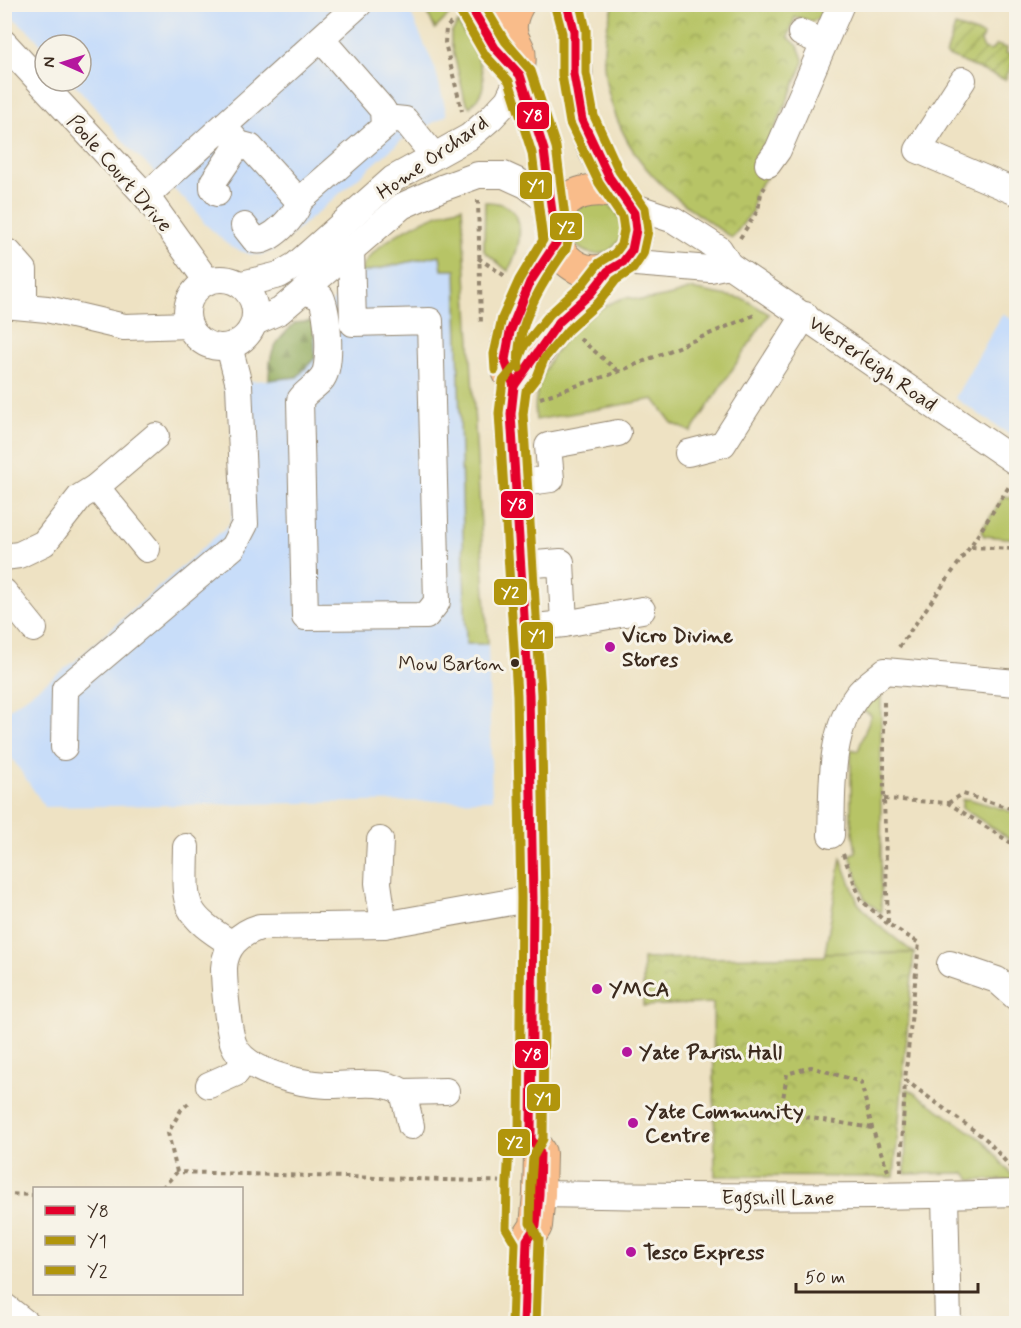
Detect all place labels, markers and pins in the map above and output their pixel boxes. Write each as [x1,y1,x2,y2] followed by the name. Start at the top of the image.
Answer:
[622,622,733,674] place label: Vicro Divine Stores
[603,640,617,654] marker: Vicro Divine Stores
[398,651,504,678] place label: Mow Barton
[509,657,521,669] marker: Mow Barton
[609,976,669,1004] place label: YMCA
[590,982,604,996] marker: YMCA
[639,1039,782,1067] place label: Yate Parish Hall
[620,1045,634,1059] marker: Yate Parish Hall
[645,1098,804,1150] place label: Yate Community Centre
[626,1116,640,1130] marker: Yate Community Centre
[643,1239,765,1267] place label: Tesco Express
[624,1245,638,1259] marker: Tesco Express

